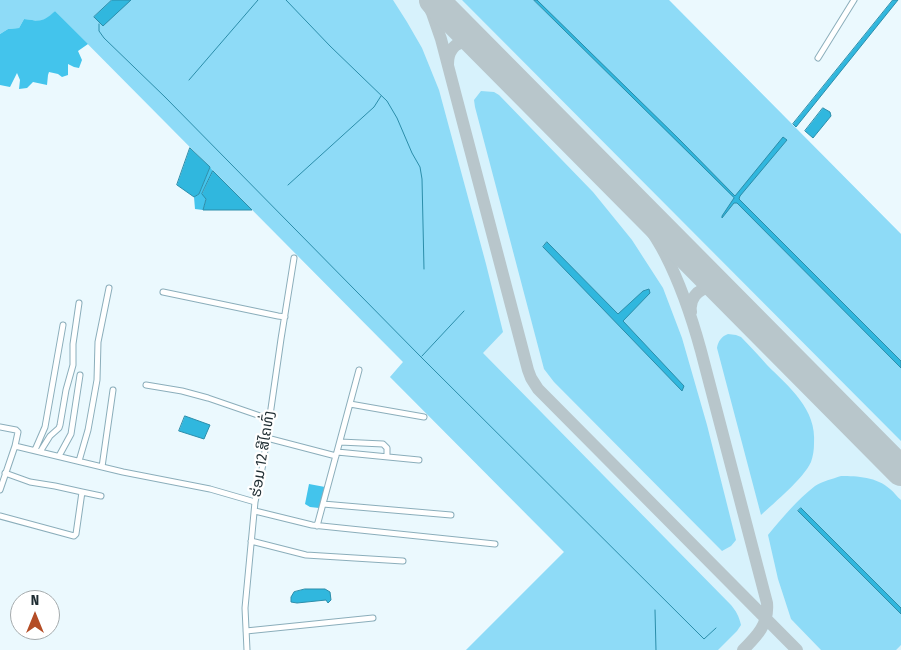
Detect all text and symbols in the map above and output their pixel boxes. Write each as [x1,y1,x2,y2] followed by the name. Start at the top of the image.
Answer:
[247,409,279,499] street label: ຮ່ອມ 12 ສີໄຄທົ່ງ
[10,590,60,640] north arrow
[31,592,39,609] text: N

